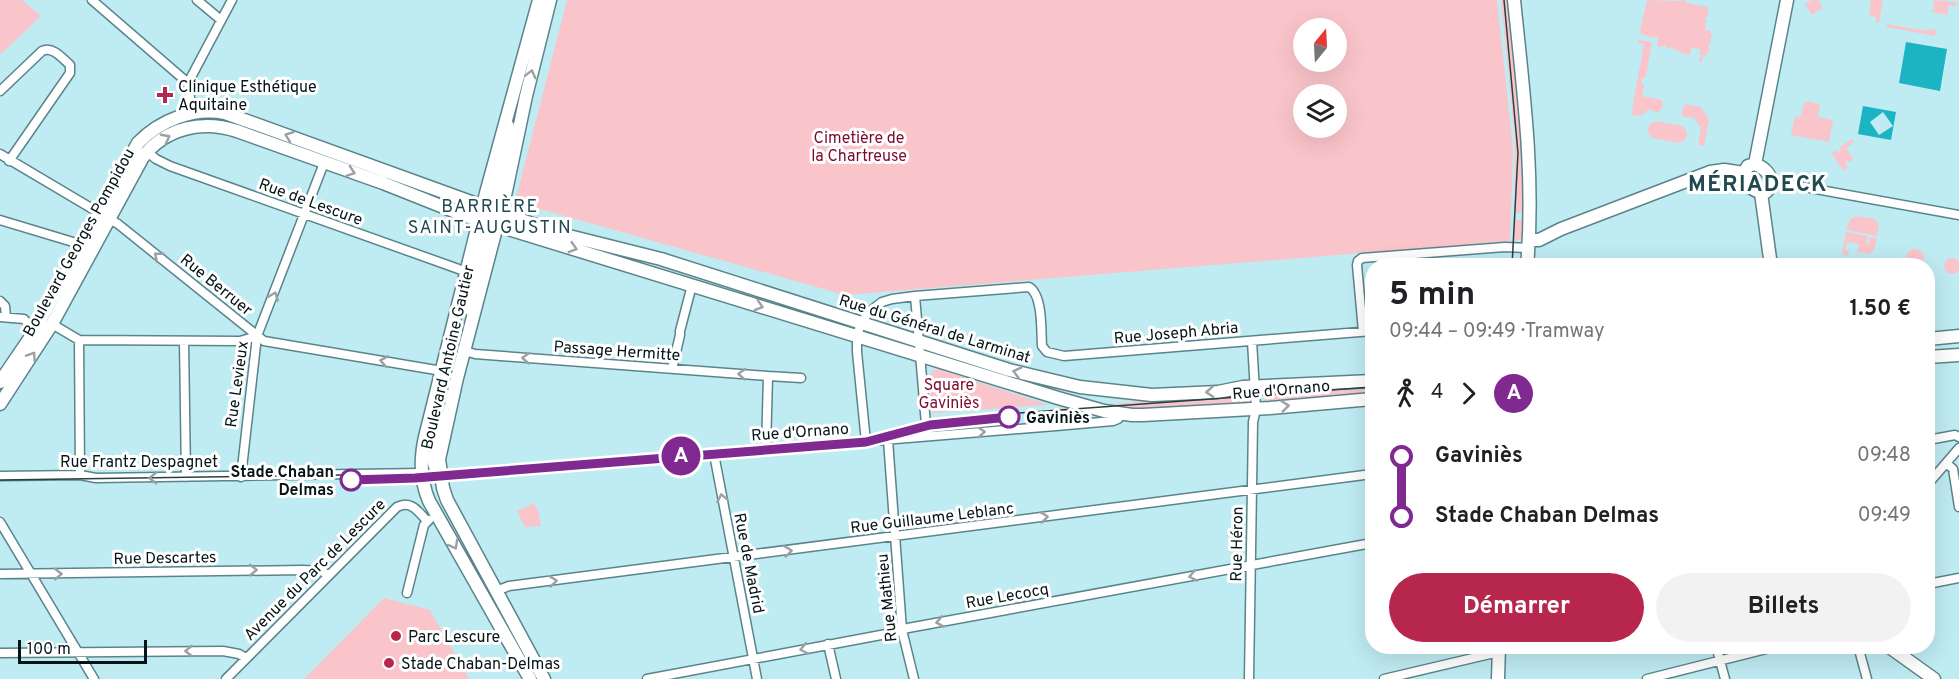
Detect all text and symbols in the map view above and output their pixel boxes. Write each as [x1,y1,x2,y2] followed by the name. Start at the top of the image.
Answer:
[1293,18,1347,72] north arrow
[1293,18,1347,138] map controls
[524,69,537,79] one-way arrow
[178,78,317,116] place label: Clinique Esthétique Aquitaine
[1293,84,1347,138] button: layers
[156,86,174,104] marker: Clinique Esthétique Aquitaine
[811,129,907,167] park label: Cimetière de la Chartreuse
[284,131,295,144] one-way arrow
[160,134,171,145] one-way arrow
[20,145,140,341] street label: Boulevard Georges Pompidou
[345,165,356,178] one-way arrow
[1688,170,1828,199] district label: MÉRIADECK
[256,175,365,231] street label: Rue de Lescure
[408,194,572,240] district label: BARRIÈRE SAINT-AUGUSTIN
[567,241,578,254] one-way arrow
[176,250,256,321] street label: Rue Berruer
[154,252,165,263] one-way arrow
[418,263,480,452] street label: Boulevard Antoine Gautier
[1389,275,1475,317] text: 5 min
[836,291,1033,369] street label: Rue du Général de Larminat
[266,292,279,302] one-way arrow
[1849,296,1911,323] text: 1.50 €
[753,299,764,311] one-way arrow
[1113,319,1239,349] street label: Rue Joseph Abria
[1389,319,1605,345] text: 09:44 – 09:49 · Tramway
[553,338,681,366] street label: Passage Hermitte
[222,340,254,429] street label: Rue Levieux
[25,351,36,362] one-way arrow
[522,351,531,364] one-way arrow
[380,356,389,368] one-way arrow
[1012,366,1022,379] one-way arrow
[737,367,746,380] one-way arrow
[919,376,979,414] park label: Square Gaviniès
[1232,377,1331,405] street label: Rue d'Ornano
[1389,377,1422,410] icon: walk
[1452,377,1485,410] icon: forward
[1431,380,1443,406] text: 4
[1506,380,1521,407] text: A
[1205,385,1214,398] one-way arrow
[1280,400,1289,413] one-way arrow
[998,406,1020,428] marker: Gaviniès
[1026,409,1090,429] place label: Gaviniès
[751,420,850,446] street label: Rue d'Ornano
[976,426,985,439] one-way arrow
[662,436,700,476] line badge: A
[673,443,689,470] text: A
[1435,443,1523,470] text: Gaviniès
[1857,443,1911,469] text: 09:48
[60,453,218,473] street label: Rue Frantz Despagnet
[231,463,334,501] place label: Stade Chaban Delmas
[340,469,362,491] marker: Stade Chaban Delmas
[149,472,158,484] one-way arrow
[716,493,729,503] one-way arrow
[240,495,391,646] street label: Avenue du Parc de Lescure
[849,499,1015,539] street label: Rue Guillaume Leblanc
[1435,503,1659,530] text: Stade Chaban Delmas
[1858,503,1911,529] text: 09:49
[1227,506,1249,582] street label: Rue Héron
[728,511,768,615] street label: Rue de Madrid
[1039,512,1048,524] one-way arrow
[447,539,458,549] one-way arrow
[783,545,792,557] one-way arrow
[113,548,217,570] street label: Rue Descartes
[873,553,903,643] street label: Rue Mathieu
[249,564,258,577] one-way arrow
[54,567,63,580] one-way arrow
[1189,569,1199,582] one-way arrow
[1389,573,1644,642] button: Démarrer
[1656,573,1911,642] button: Billets
[548,575,557,588] one-way arrow
[964,580,1050,614] street label: Rue Lecocq
[935,616,944,628] one-way arrow
[408,628,500,648] place label: Parc Lescure
[389,629,403,643] marker: Parc Lescure
[18,637,147,664] scale bar
[27,640,71,660] text: 100 m
[799,642,809,655] one-way arrow
[185,645,194,657] one-way arrow
[401,655,560,675] place label: Stade Chaban-Delmas
[382,656,396,670] marker: Stade Chaban-Delmas

